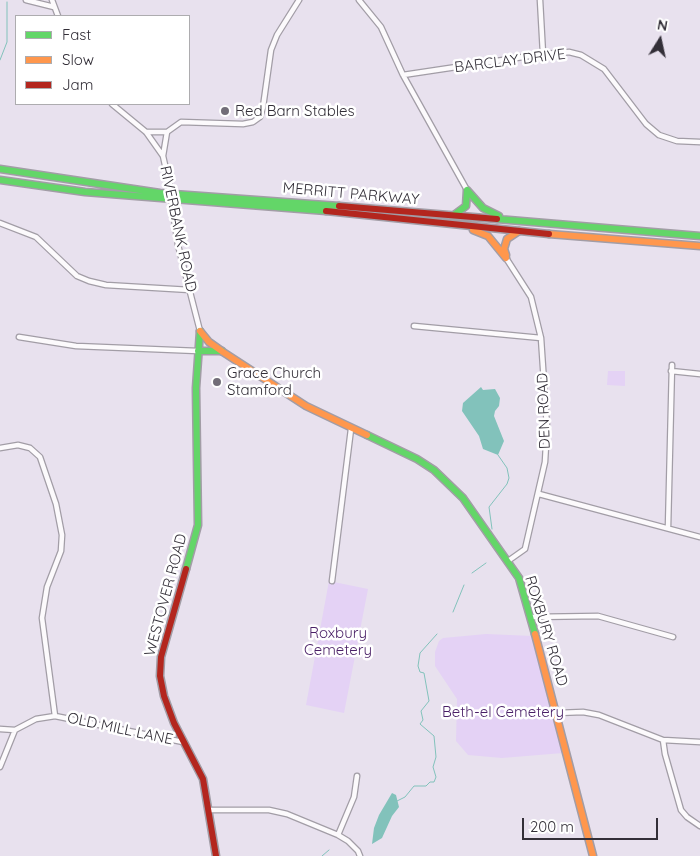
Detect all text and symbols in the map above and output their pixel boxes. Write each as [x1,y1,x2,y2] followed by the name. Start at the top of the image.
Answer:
[15,15,190,105] legend
[635,15,685,65] north arrow
[656,15,669,35] text: N
[62,25,91,44] text: Fast
[453,45,567,77] street label: BARCLAY DRIVE
[62,50,94,69] text: Slow
[62,75,93,94] text: Jam
[235,102,355,120] place label: Red Barn Stables
[219,105,231,117] marker: Red Barn Stables
[156,164,200,294] street label: RIVERBANK ROAD
[282,179,420,209] street label: MERRITT PARKWAY
[227,364,321,399] place label: Grace Church Stamford
[534,373,554,449] street label: DEN ROAD
[211,376,223,388] marker: Grace Church Stamford
[141,532,191,658] street label: WESTOVER ROAD
[521,574,571,688] street label: ROXBURY ROAD
[304,624,372,659] park label: Roxbury Cemetery
[442,703,564,721] park label: Beth-el Cemetery
[65,709,175,749] street label: OLD MILL LANE
[525,808,661,840] scale bar
[530,817,574,836] text: 200 m

